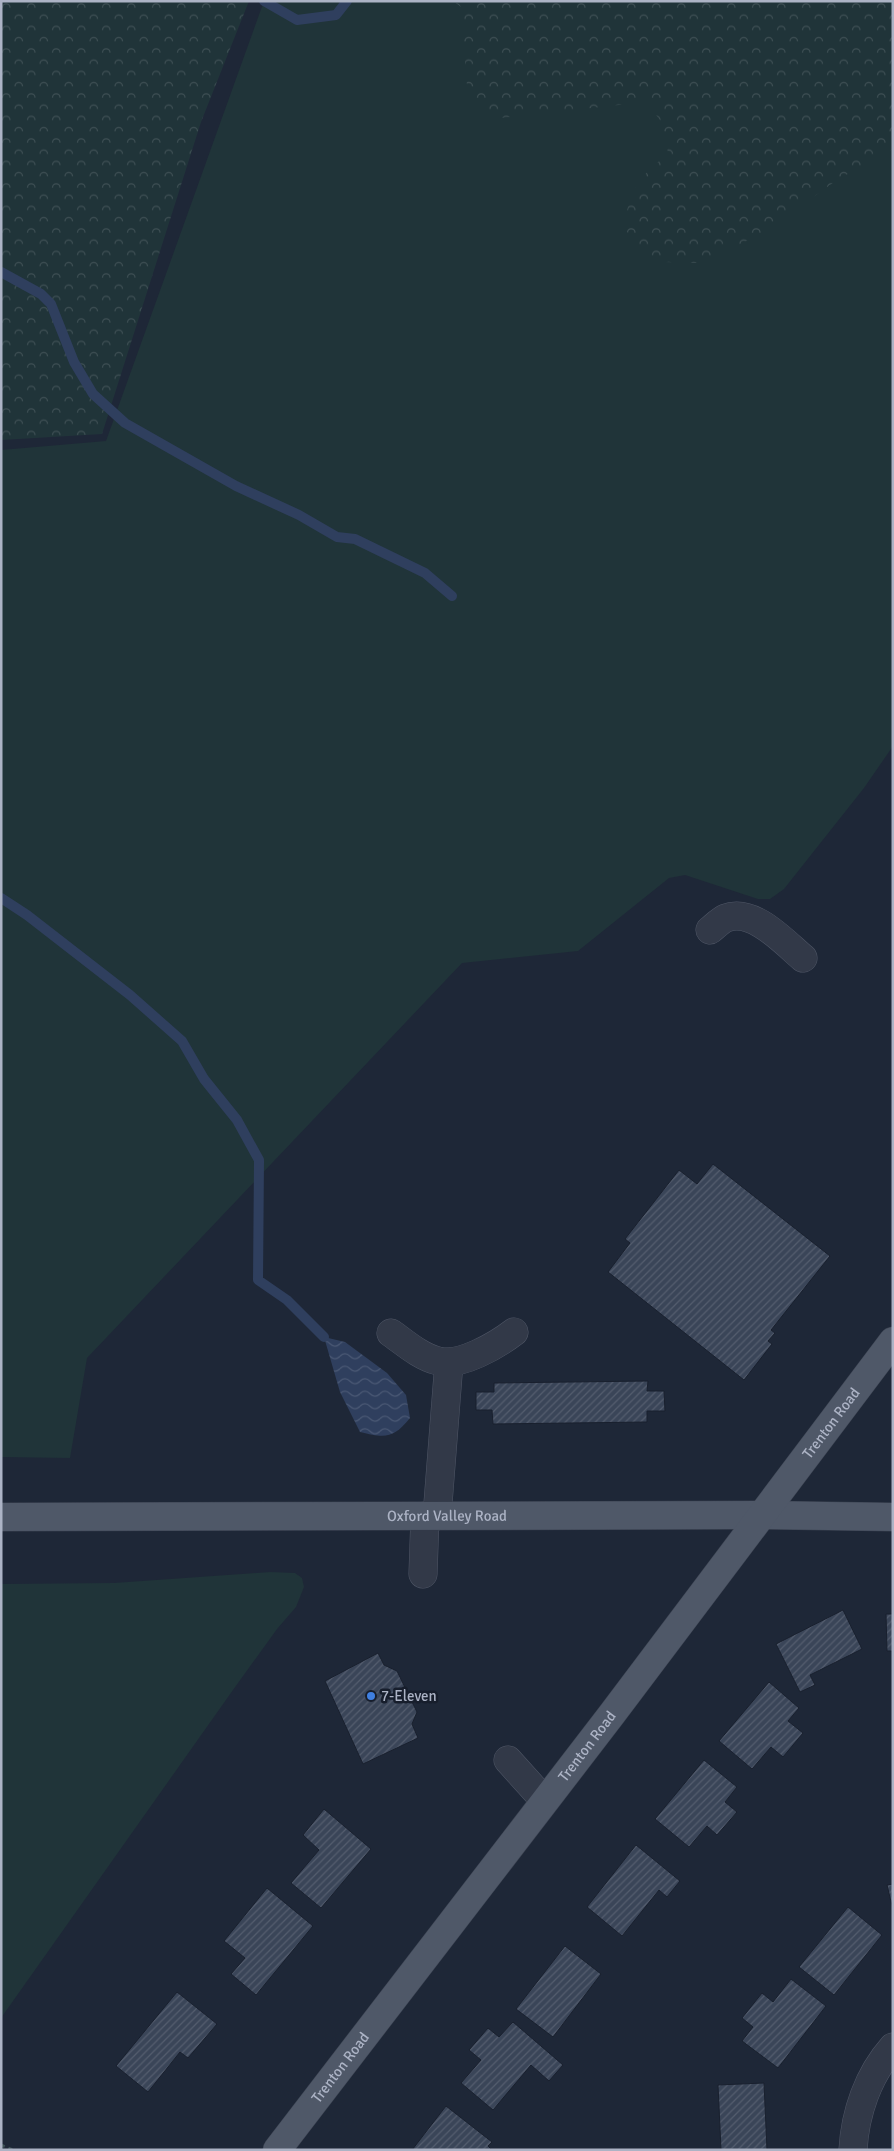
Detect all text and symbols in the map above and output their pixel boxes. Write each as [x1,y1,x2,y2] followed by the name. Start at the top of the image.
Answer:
[799,1384,864,1462] street label: Trenton Road
[387,1507,507,1525] street label: Oxford Valley Road
[381,1687,437,1705] place label: 7-Eleven
[365,1690,377,1702] marker: 7-Eleven
[554,1707,620,1785] street label: Trenton Road
[308,2029,373,2106] street label: Trenton Road

